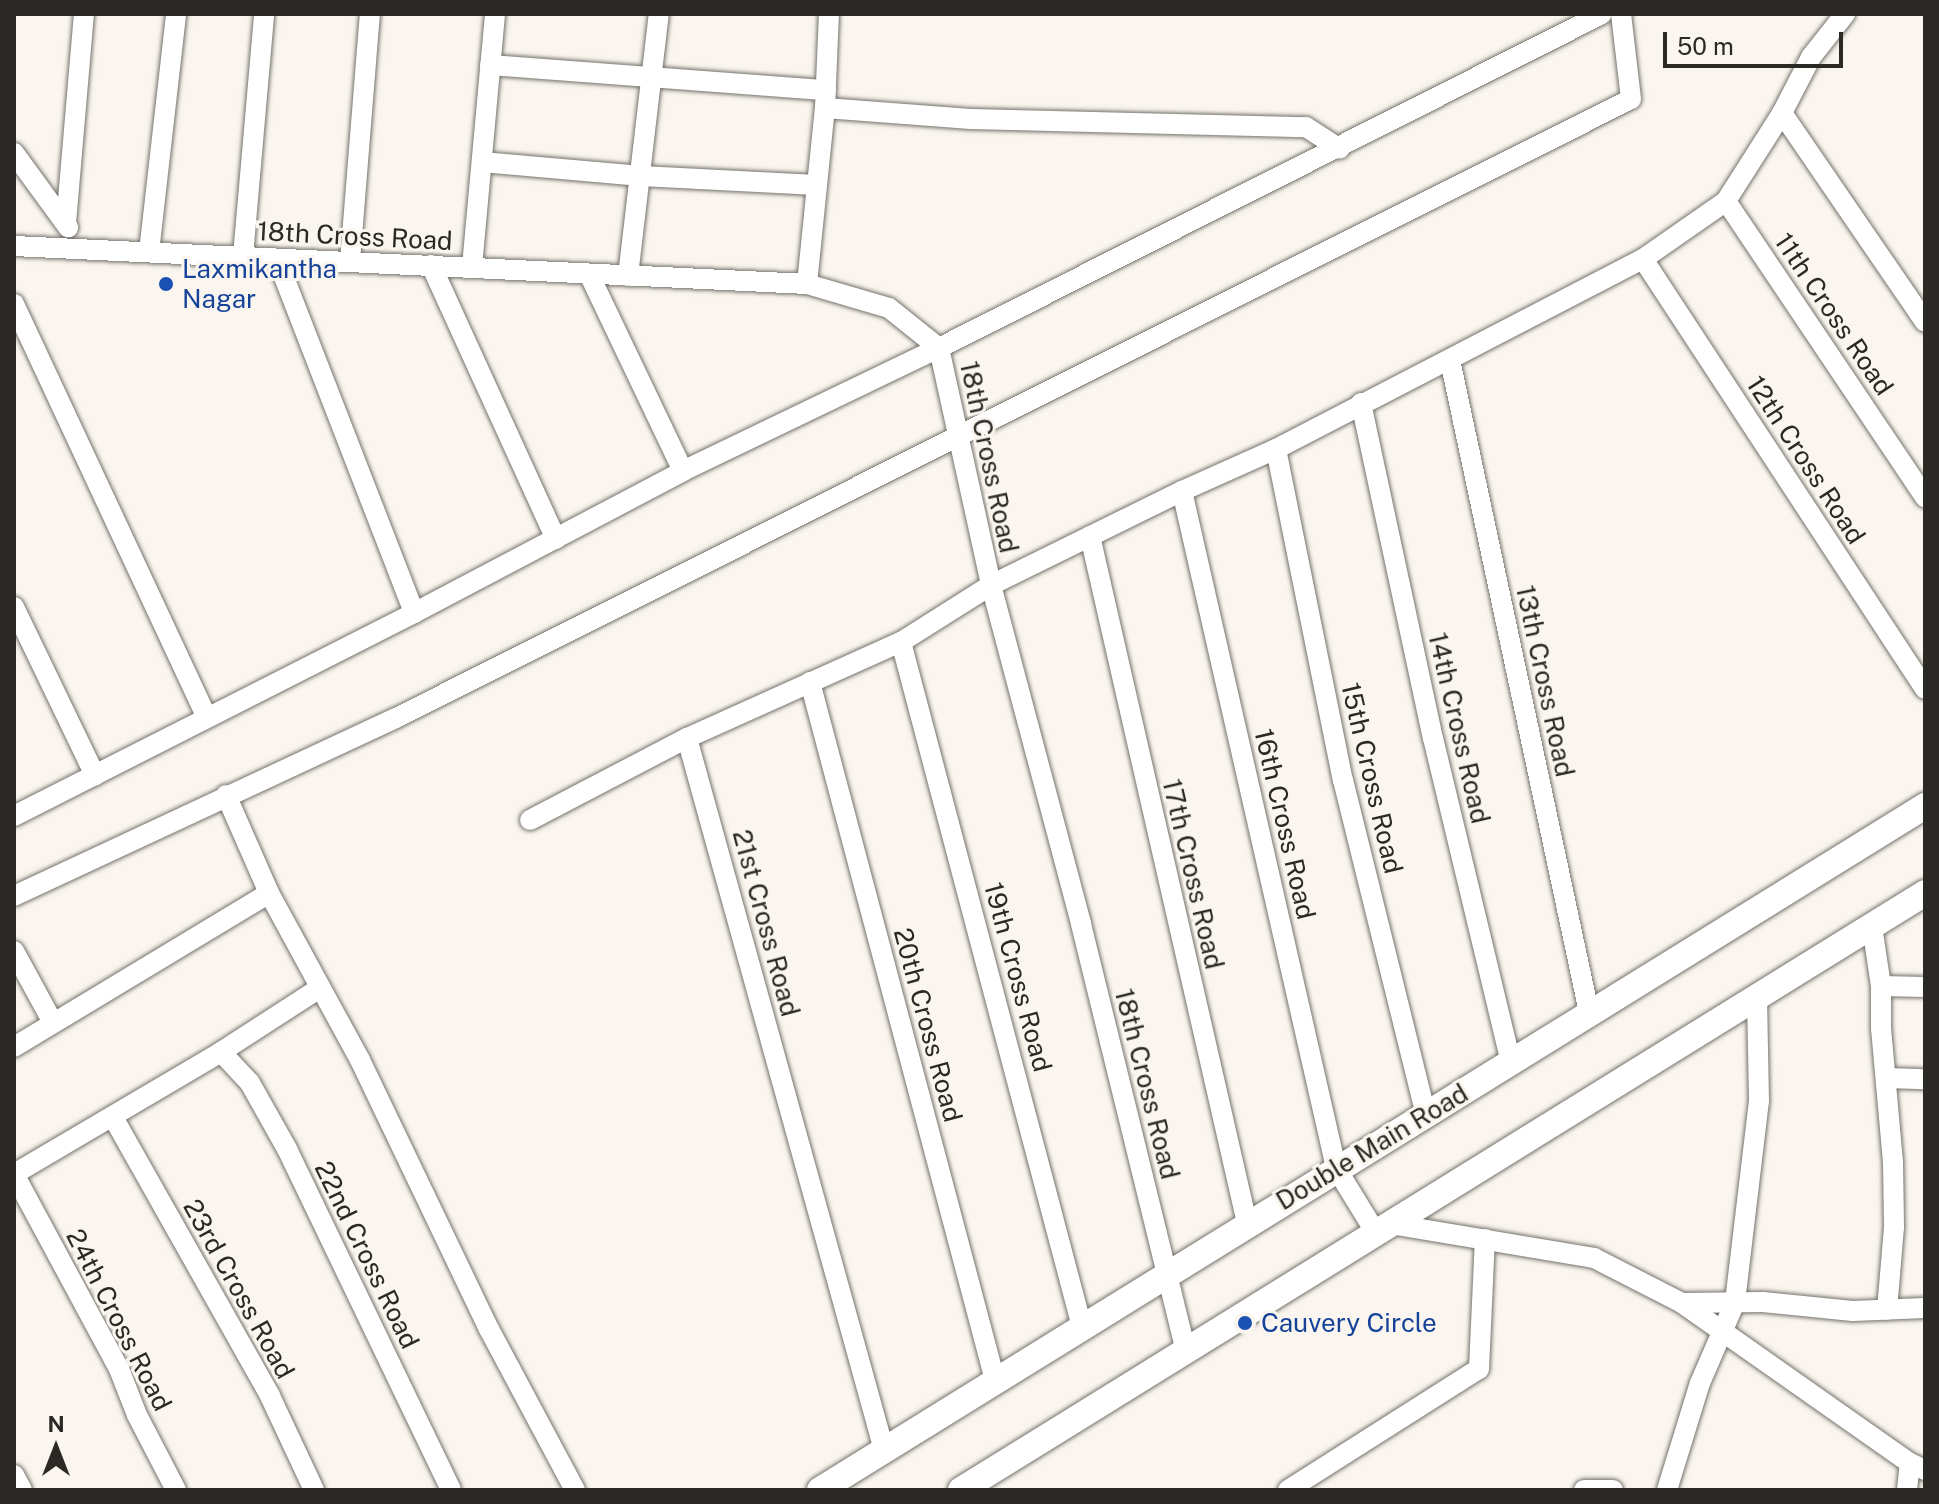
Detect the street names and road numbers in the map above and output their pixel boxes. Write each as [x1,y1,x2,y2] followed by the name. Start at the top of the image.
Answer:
[257,215,453,257] street label: 18th Cross Road
[1768,227,1900,401] street label: 11th Cross Road
[953,358,1025,556] street label: 18th Cross Road
[1740,370,1872,550] street label: 12th Cross Road
[1509,582,1581,780] street label: 13th Cross Road
[1422,630,1496,826] street label: 14th Cross Road
[1335,679,1409,877] street label: 15th Cross Road
[1248,726,1322,922] street label: 16th Cross Road
[1156,776,1230,972] street label: 17th Cross Road
[726,826,806,1020] street label: 21st Cross Road
[978,879,1058,1075] street label: 19th Cross Road
[887,925,969,1125] street label: 20th Cross Road
[1108,985,1186,1183] street label: 18th Cross Road
[1270,1077,1474,1217] street label: Double Main Road
[308,1156,426,1354] street label: 22nd Cross Road
[177,1194,301,1384] street label: 23rd Cross Road
[60,1224,178,1416] street label: 24th Cross Road

